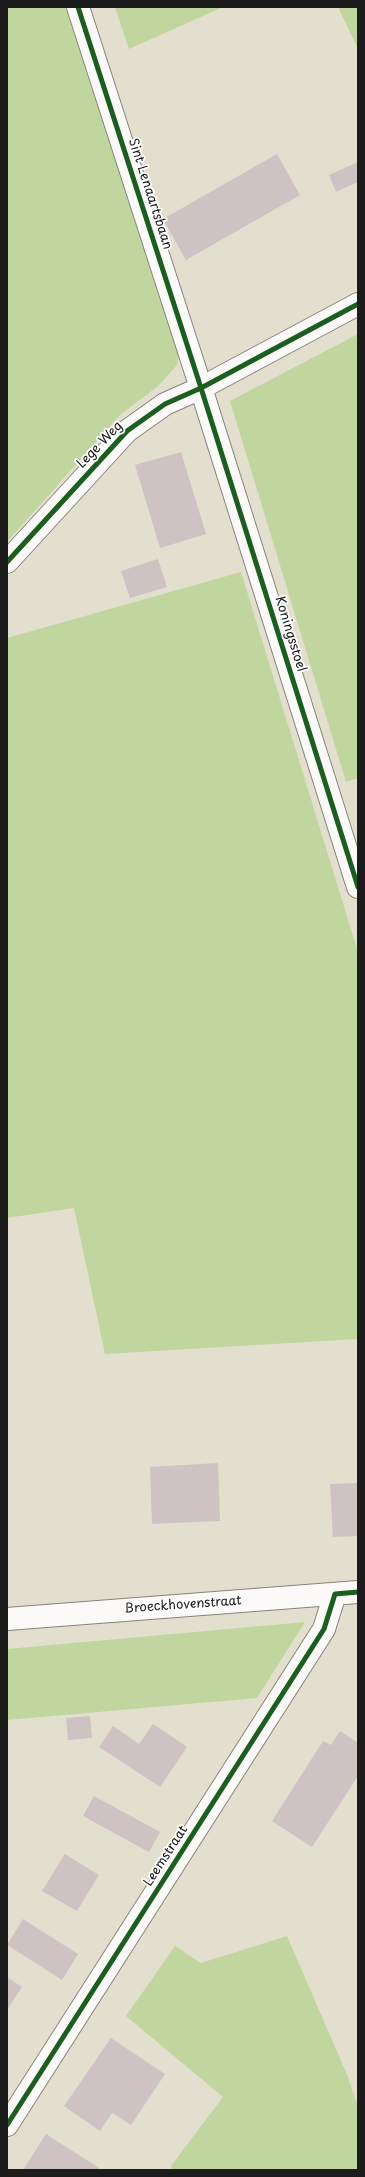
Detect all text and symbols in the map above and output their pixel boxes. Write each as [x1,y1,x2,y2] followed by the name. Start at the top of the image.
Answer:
[125,136,175,252] street label: Sint Lenaartsbaan
[74,418,126,472] street label: Lege Weg
[271,594,309,674] street label: Koningsstoel
[124,1593,242,1617] street label: Broeckhovenstraat
[141,1823,191,1889] street label: Leemstraat

